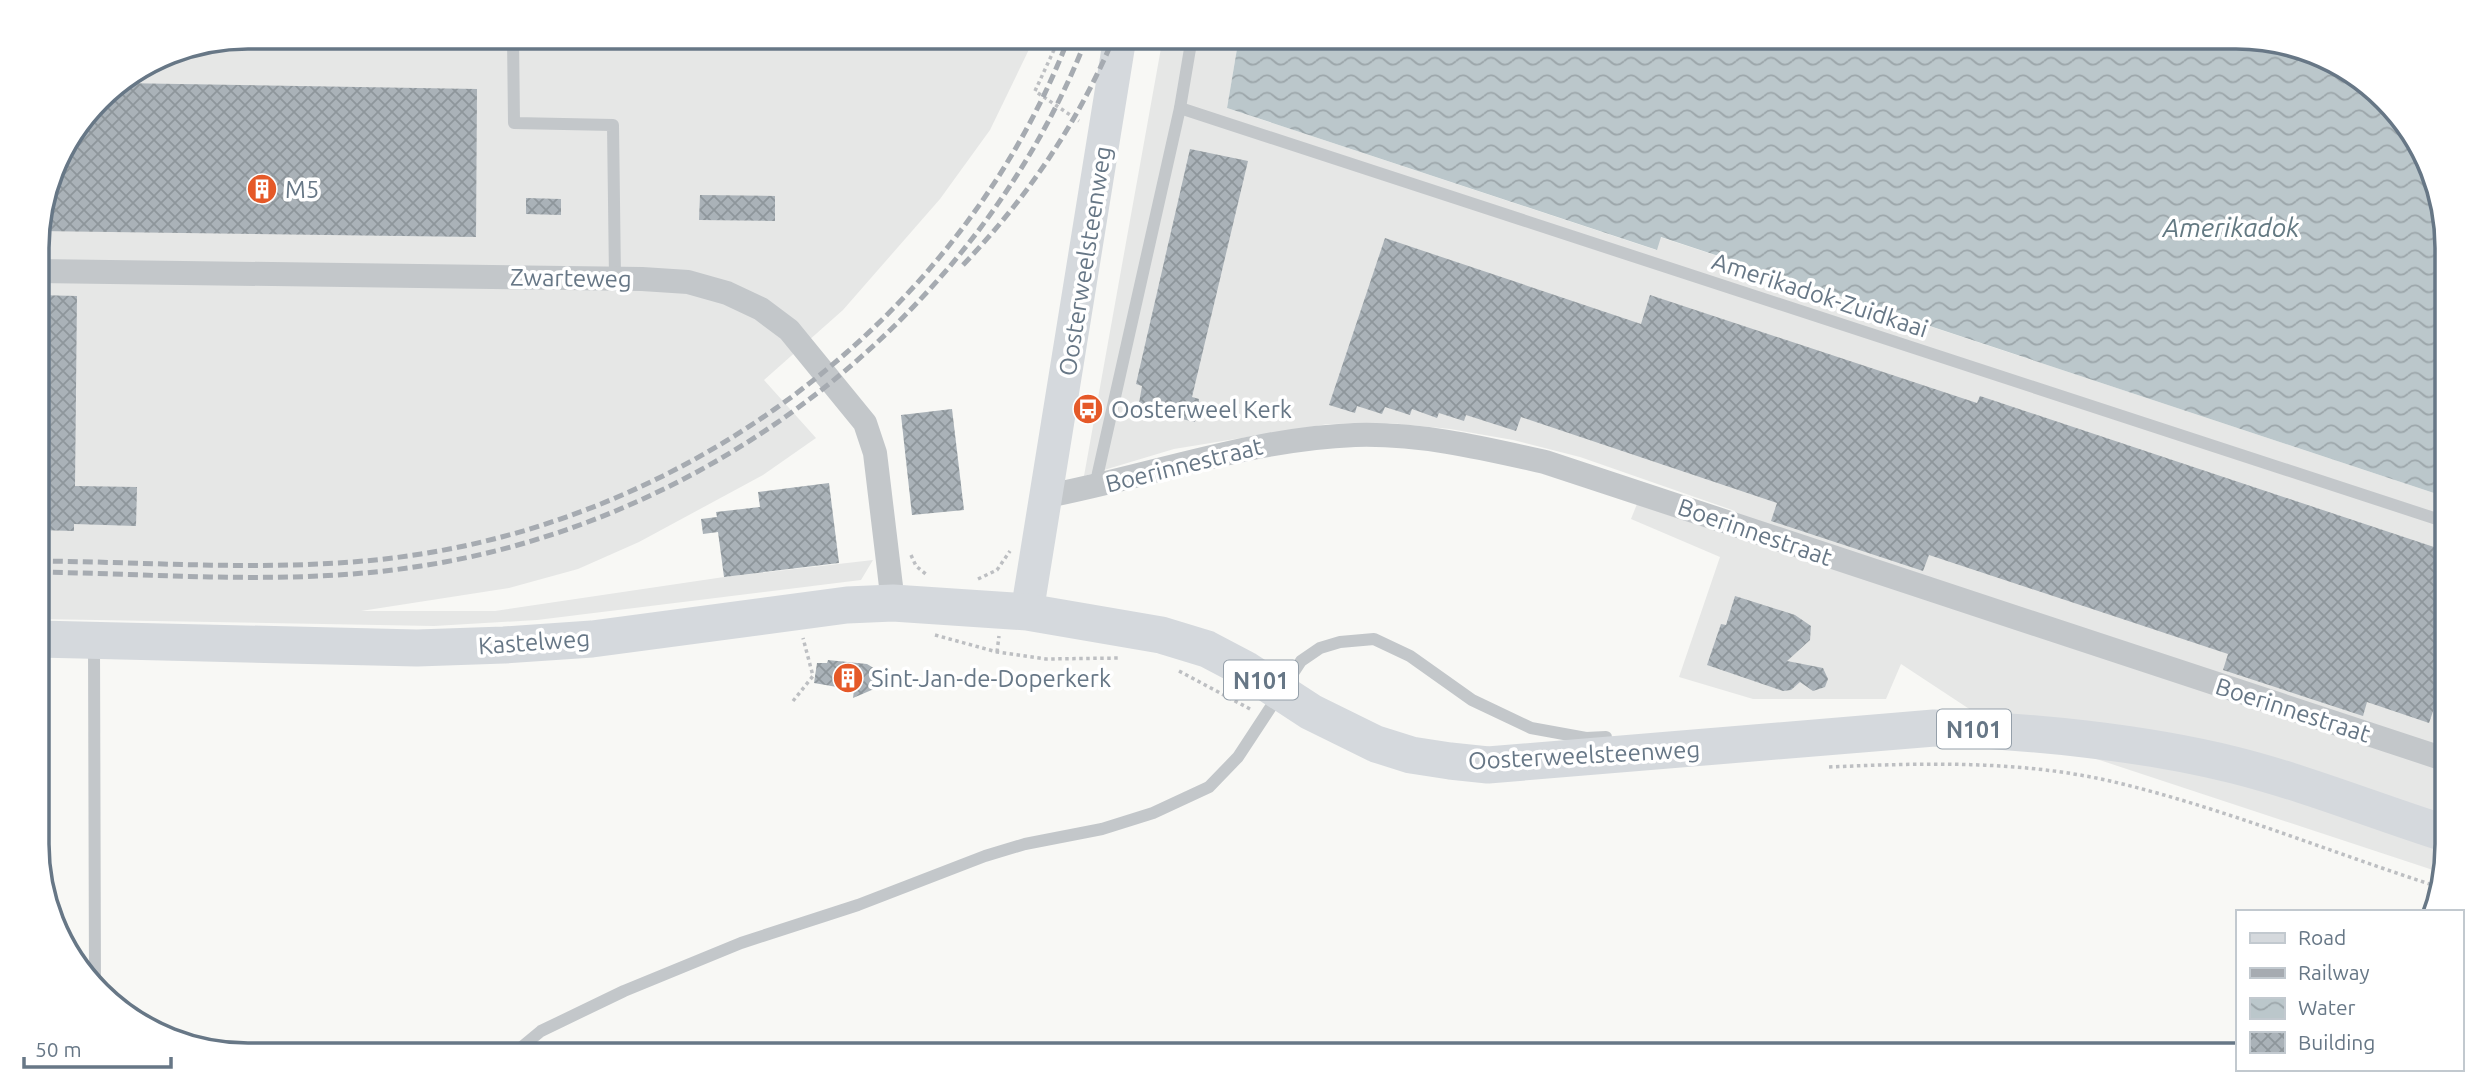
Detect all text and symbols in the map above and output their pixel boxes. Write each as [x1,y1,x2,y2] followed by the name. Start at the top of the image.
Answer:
[1053,144,1117,378] street label: Oosterweelsteenweg
[245,172,279,206] building icon: M5
[285,176,319,203] place label: M5
[2161,213,2300,242] water label: Amerikadok
[1709,247,1931,343] street label: Amerikadok-Zuidkaai
[510,263,632,293] street label: Zwarteweg
[1071,392,1105,426] bus stop icon: Oosterweel Kerk
[1111,396,1292,423] place label: Oosterweel Kerk
[1103,432,1266,498] street label: Boerinnestraat
[1674,493,1836,571] street label: Boerinnestraat
[477,625,591,659] street label: Kastelweg
[1224,660,1298,700] road number: N101
[831,661,865,695] building icon: Sint-Jan-de-Doperkerk
[871,665,1111,692] place label: Sint-Jan-de-Doperkerk
[2212,672,2374,748] street label: Boerinnestraat
[1937,709,2011,748] road number: N101
[1467,735,1701,775] street label: Oosterweelsteenweg
[2236,910,2463,1071] legend
[2298,925,2346,949] text: Road
[2298,960,2370,984] text: Railway
[2298,995,2356,1019] text: Water
[24,1026,172,1070] scale bar
[2298,1030,2375,1054] text: Building
[35,1037,82,1061] text: 50 m

